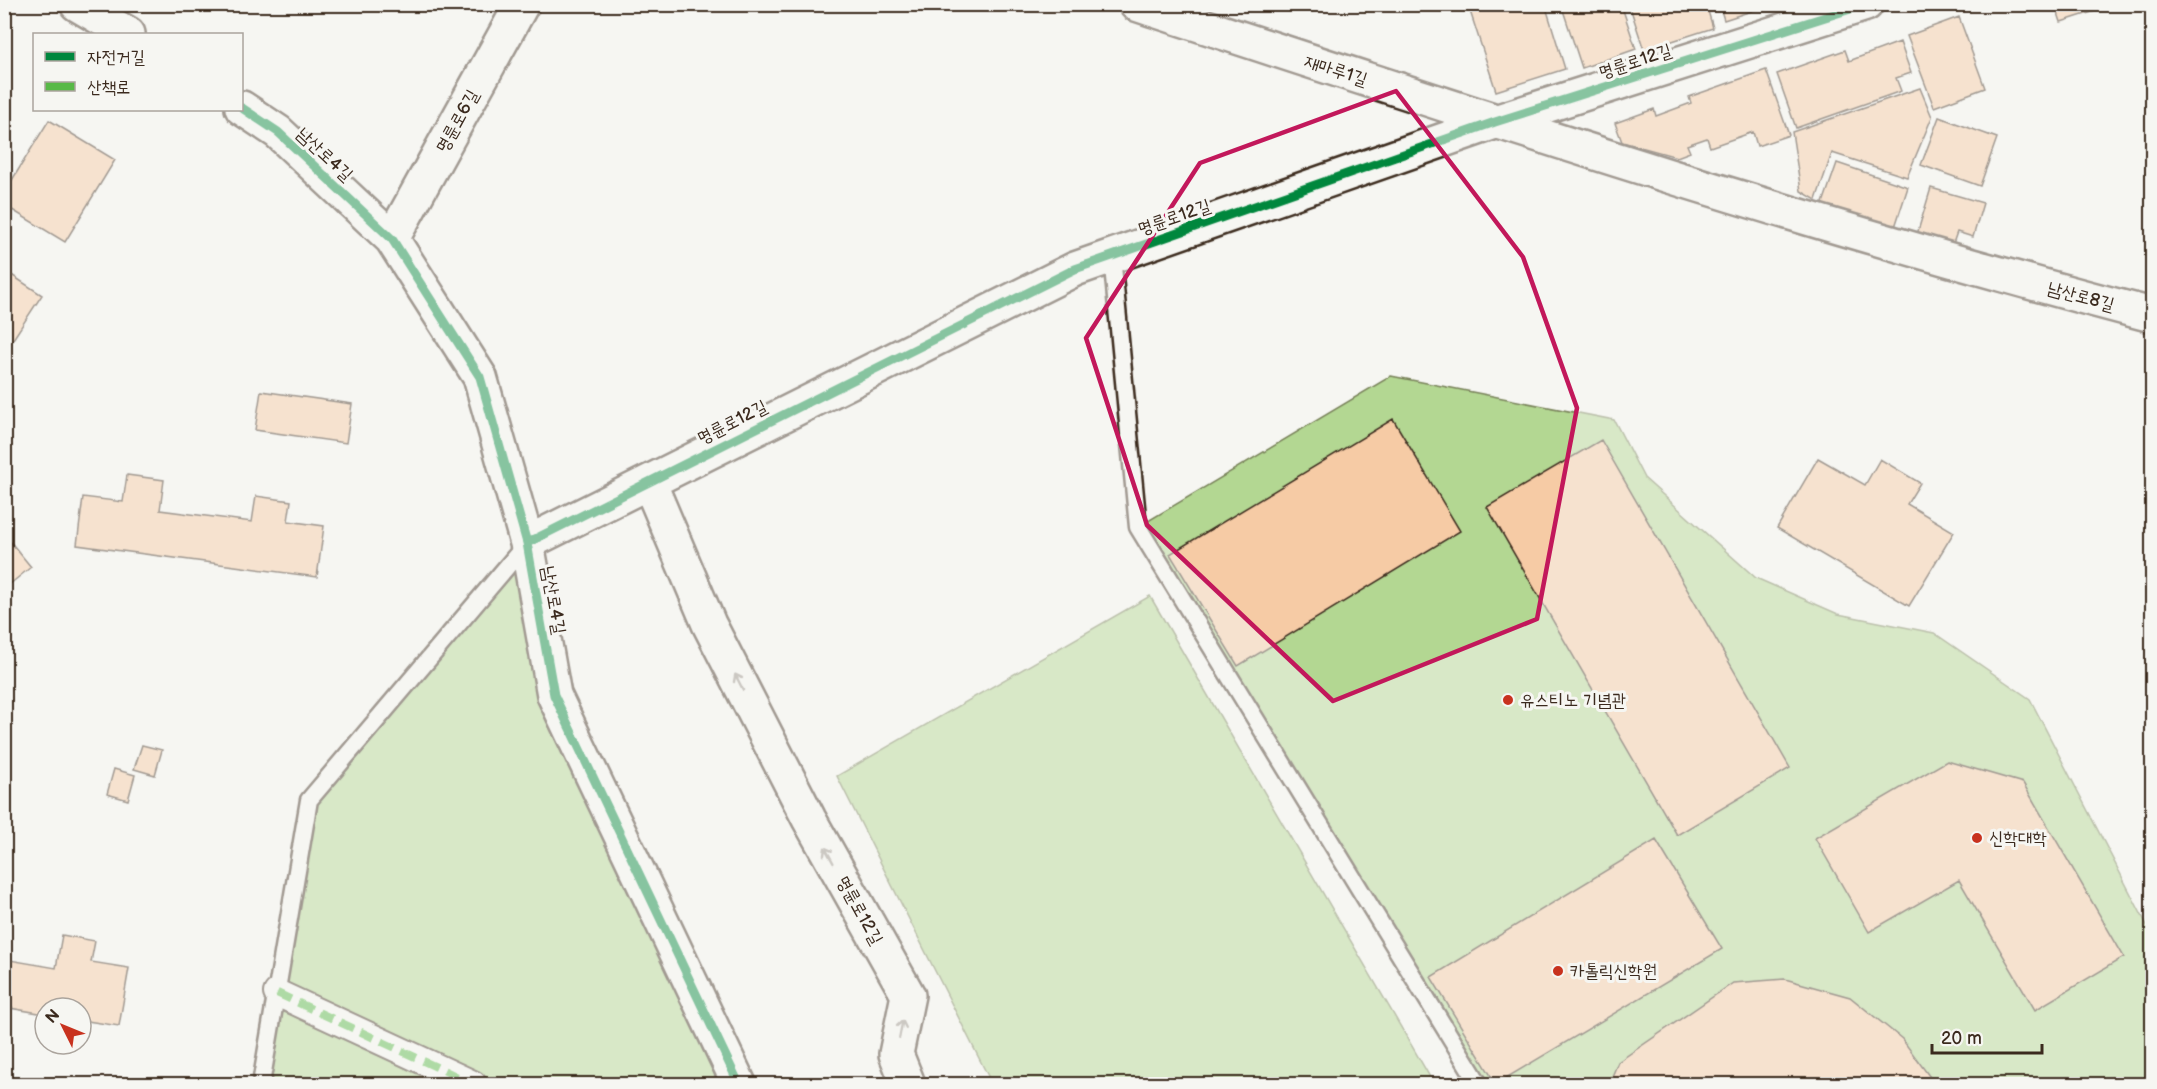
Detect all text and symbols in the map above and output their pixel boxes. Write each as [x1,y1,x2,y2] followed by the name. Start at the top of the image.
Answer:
[33,33,243,111] legend
[1596,40,1675,83] street label: 명륜로12길
[87,47,145,68] text: 자전거길
[1302,50,1370,91] street label: 재마루1길
[87,77,130,98] text: 산책로
[432,86,484,156] street label: 명륜로6길
[292,123,357,186] street label: 남산로4길
[1135,195,1214,240] street label: 명륜로12길
[2045,277,2117,316] street label: 남산로8길
[694,396,771,449] street label: 명륜로12길
[537,564,570,636] street label: 남산로4길
[733,674,745,691] one-way arrow
[1520,690,1626,711] place label: 유스티노 기념관
[1501,693,1515,707] marker: 유스티노 기념관
[1989,828,2047,849] place label: 신학대학
[1970,831,1984,845] marker: 신학대학
[823,847,835,864] one-way arrow
[832,872,887,949] street label: 명륜로12길
[1570,961,1657,982] place label: 카톨릭신학원
[1551,964,1565,978] marker: 카톨릭신학원
[33,996,93,1056] north arrow
[42,1006,64,1028] text: N
[1932,1017,2042,1055] scale bar
[896,1019,907,1039] one-way arrow
[1941,1028,1982,1049] text: 20 m

